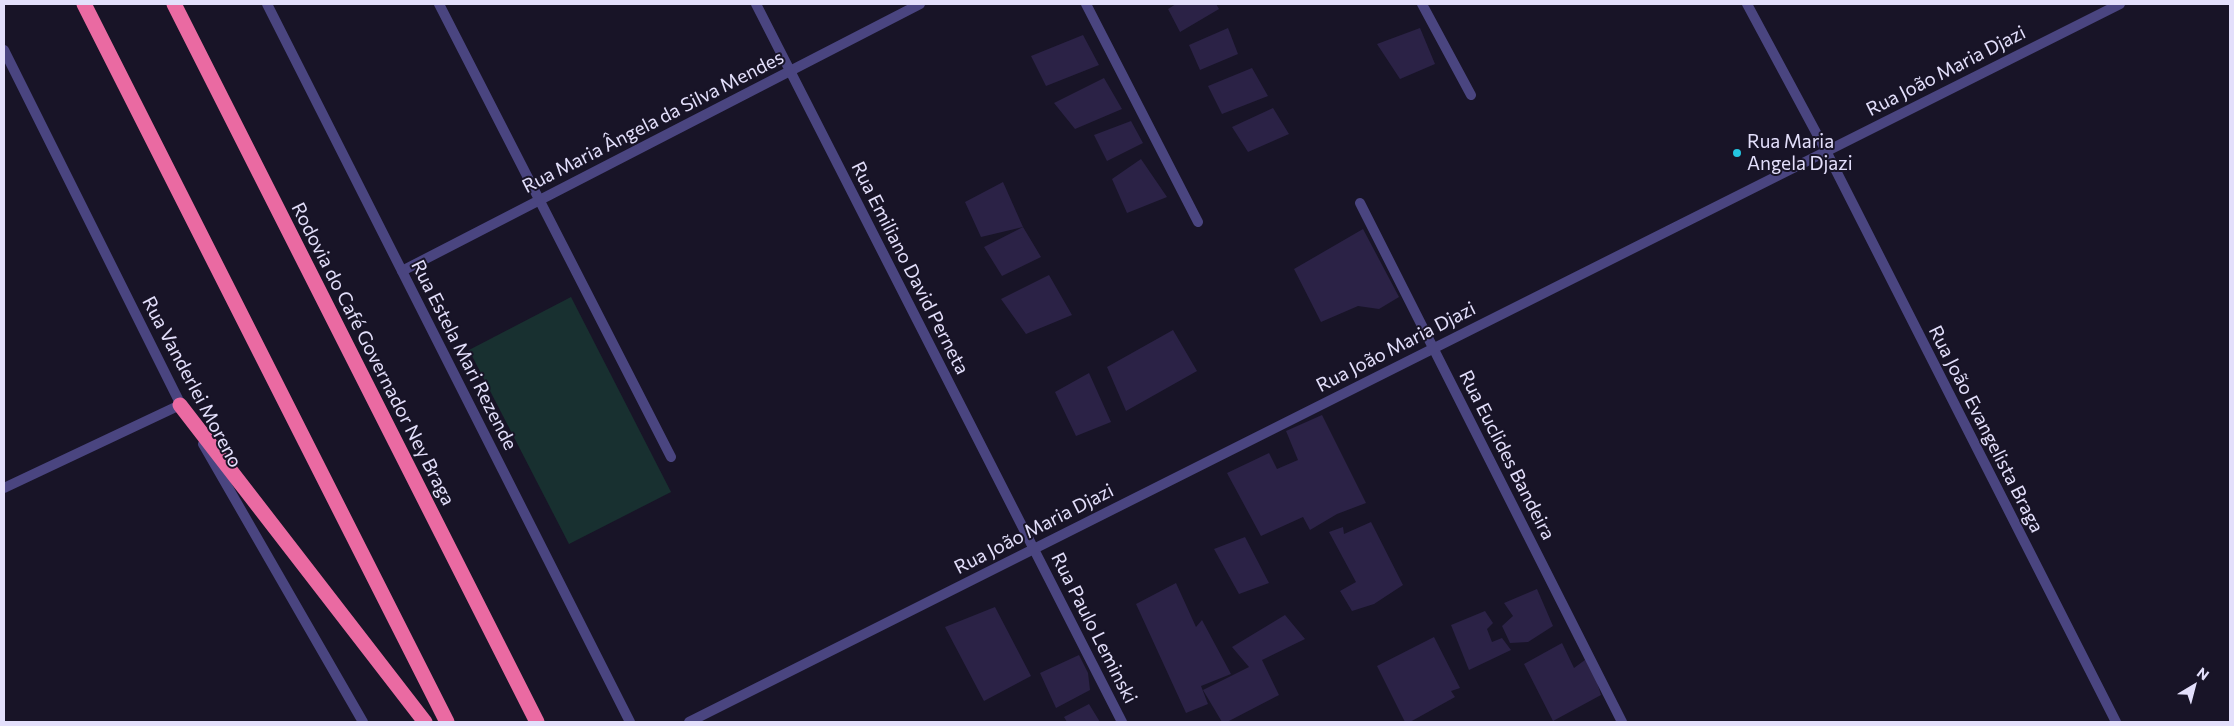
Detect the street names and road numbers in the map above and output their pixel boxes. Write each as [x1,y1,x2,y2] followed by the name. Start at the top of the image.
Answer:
[1863,21,2029,121] street label: Rua João Maria Djazi
[518,46,788,198] street label: Rua Maria Ângela da Silva Mendes
[846,158,974,378] street label: Rua Emiliano David Perneta
[286,199,460,509] street label: Rodovia do Café Governador Ney Braga
[406,256,522,454] street label: Rua Estela Mari Rezende
[137,292,247,472] street label: Rua Vanderlei Moreno
[1313,297,1479,397] street label: Rua João Maria Djazi
[1924,322,2048,536] street label: Rua João Evangelista Braga
[1454,366,1560,544] street label: Rua Euclides Bandeira
[951,479,1117,579] street label: Rua João Maria Djazi
[1046,549,1142,707] street label: Rua Paulo Leminski

